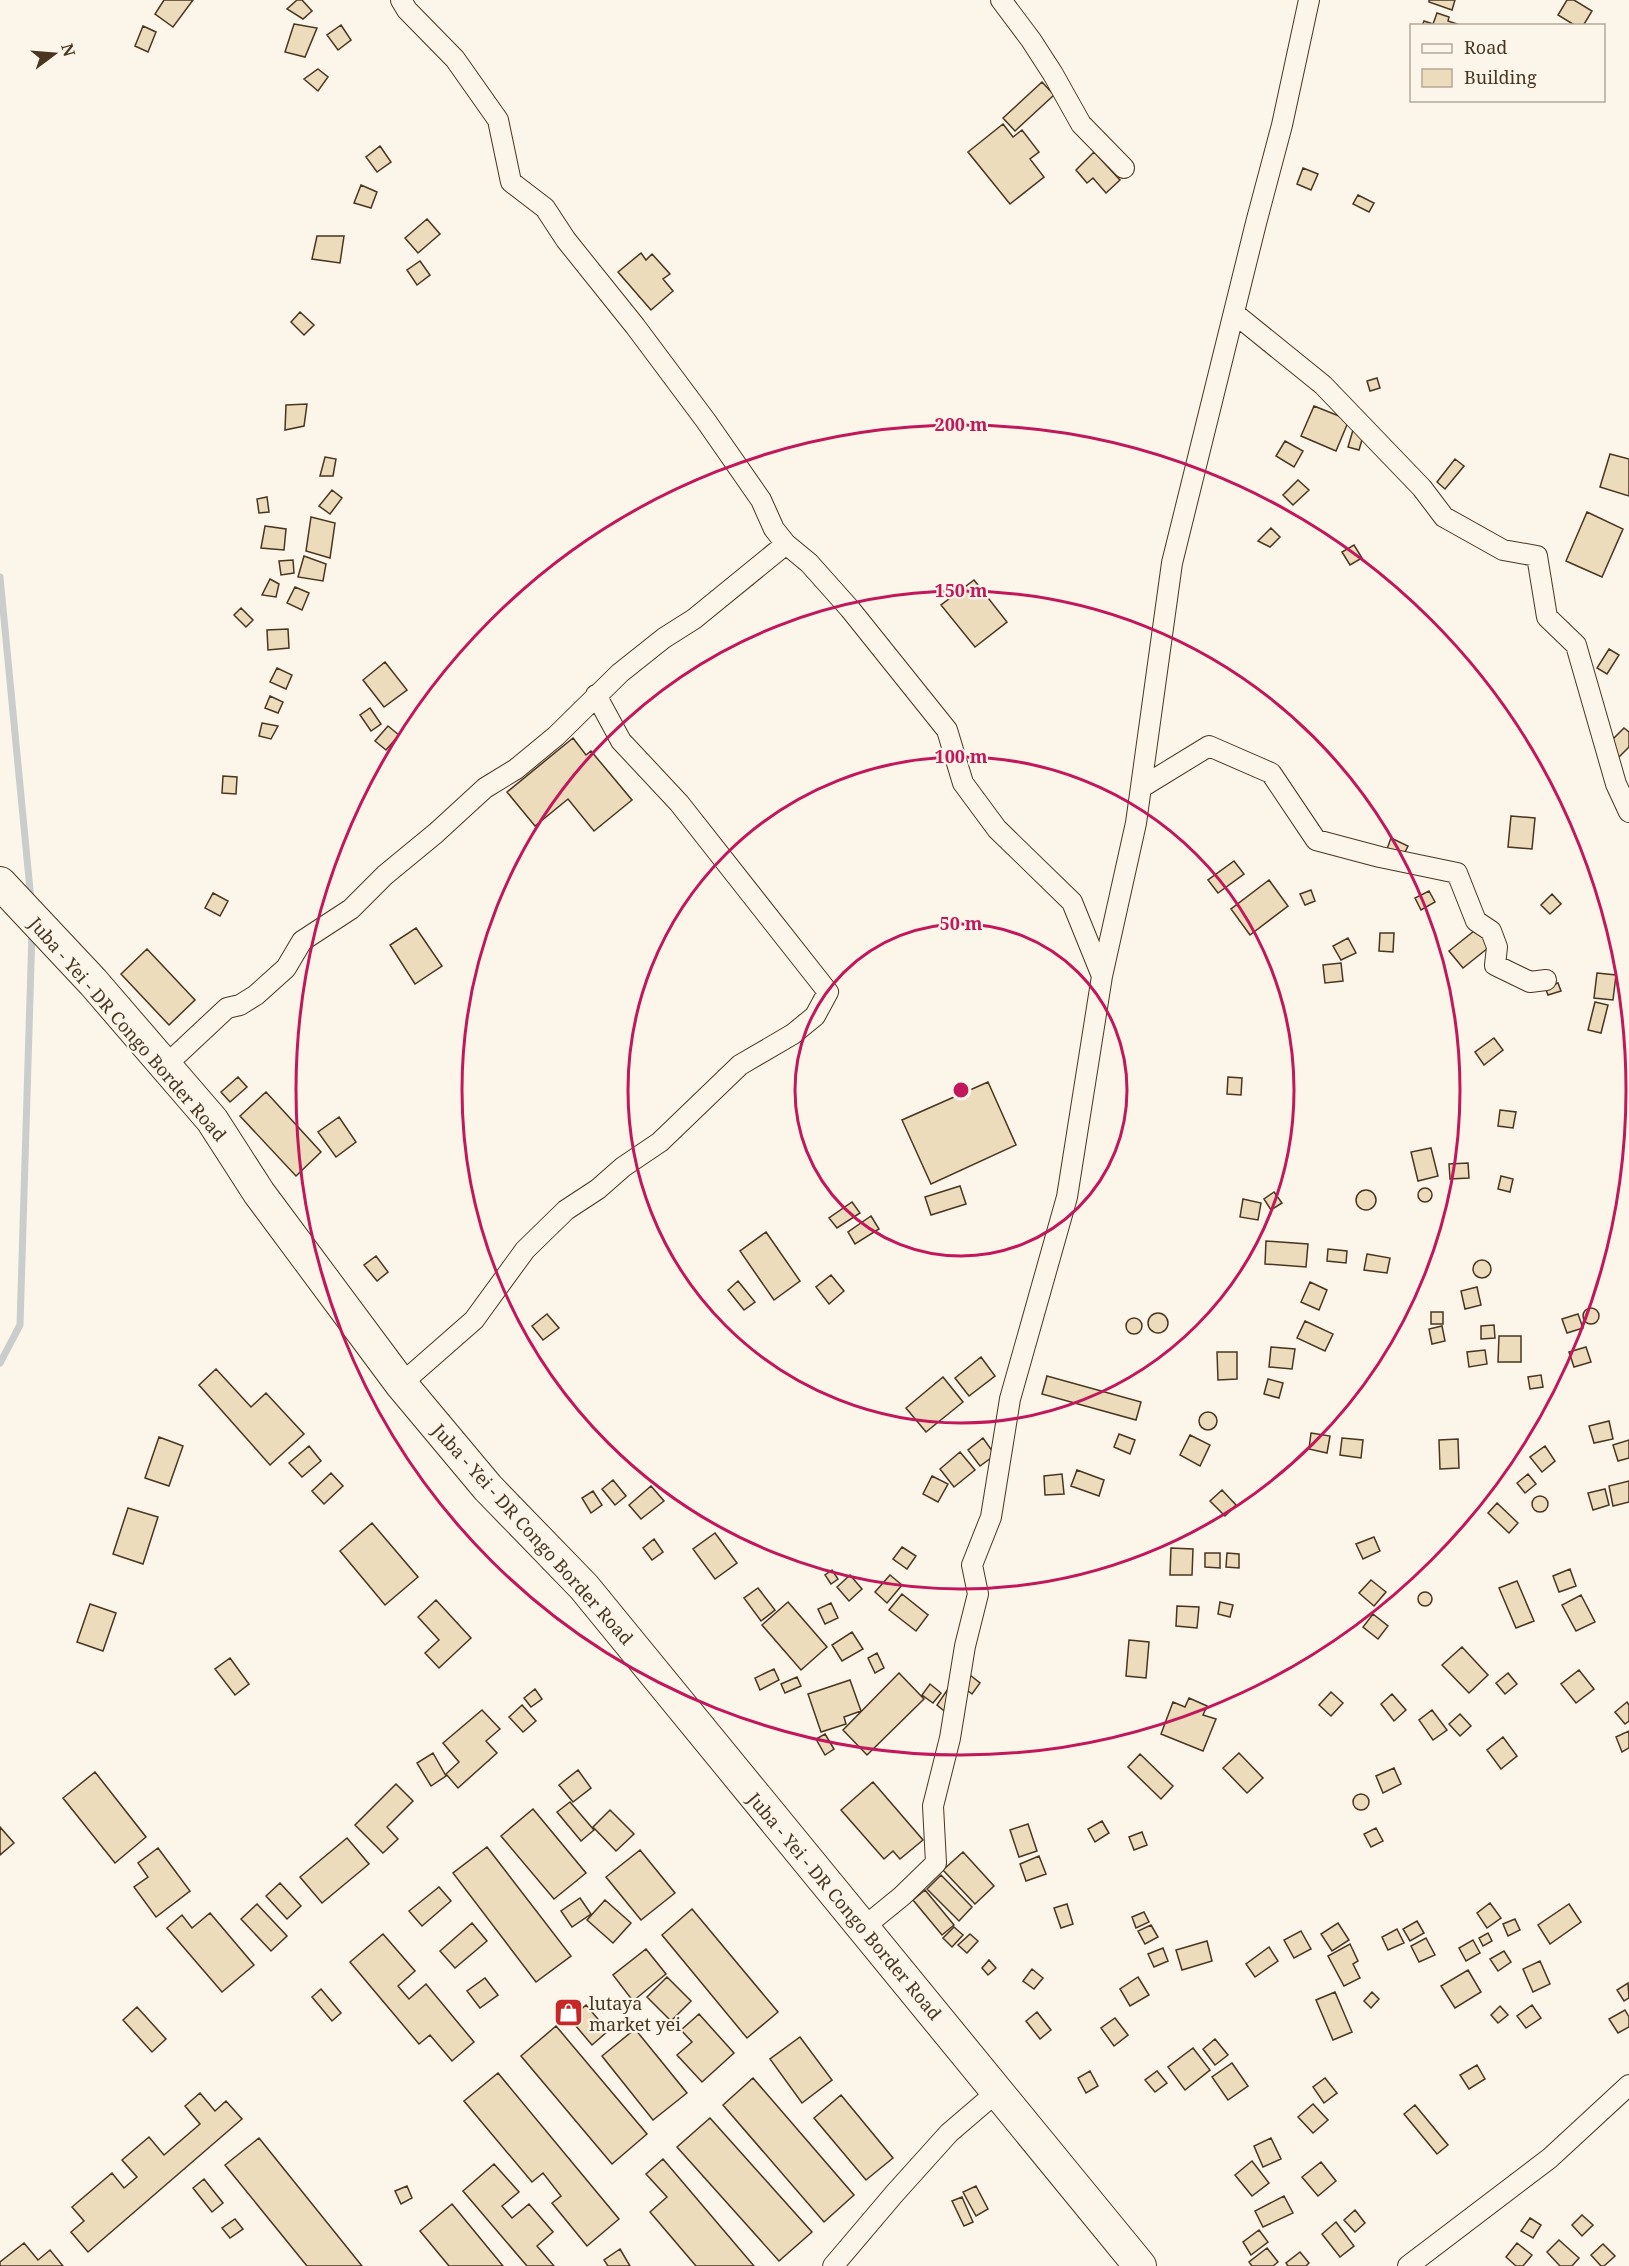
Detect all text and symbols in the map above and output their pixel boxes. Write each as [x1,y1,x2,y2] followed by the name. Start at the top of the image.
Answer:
[24,24,84,84] north arrow
[1410,24,1605,102] legend
[1464,35,1507,59] text: Road
[56,41,81,59] text: N
[1464,65,1537,89] text: Building
[935,412,988,436] text: 200 m
[935,578,988,602] text: 150 m
[935,744,988,768] text: 100 m
[23,911,232,1146] street label: Juba - Yei - DR Congo Border Road
[940,911,983,935] text: 50 m
[951,1080,971,1100] centre of rings
[427,1418,639,1650] street label: Juba - Yei - DR Congo Border Road
[742,1787,947,2025] street label: Juba - Yei - DR Congo Border Road
[589,1991,681,2036] place label: lutaya market yei
[552,1997,584,2029] shop icon: lutaya market yei

